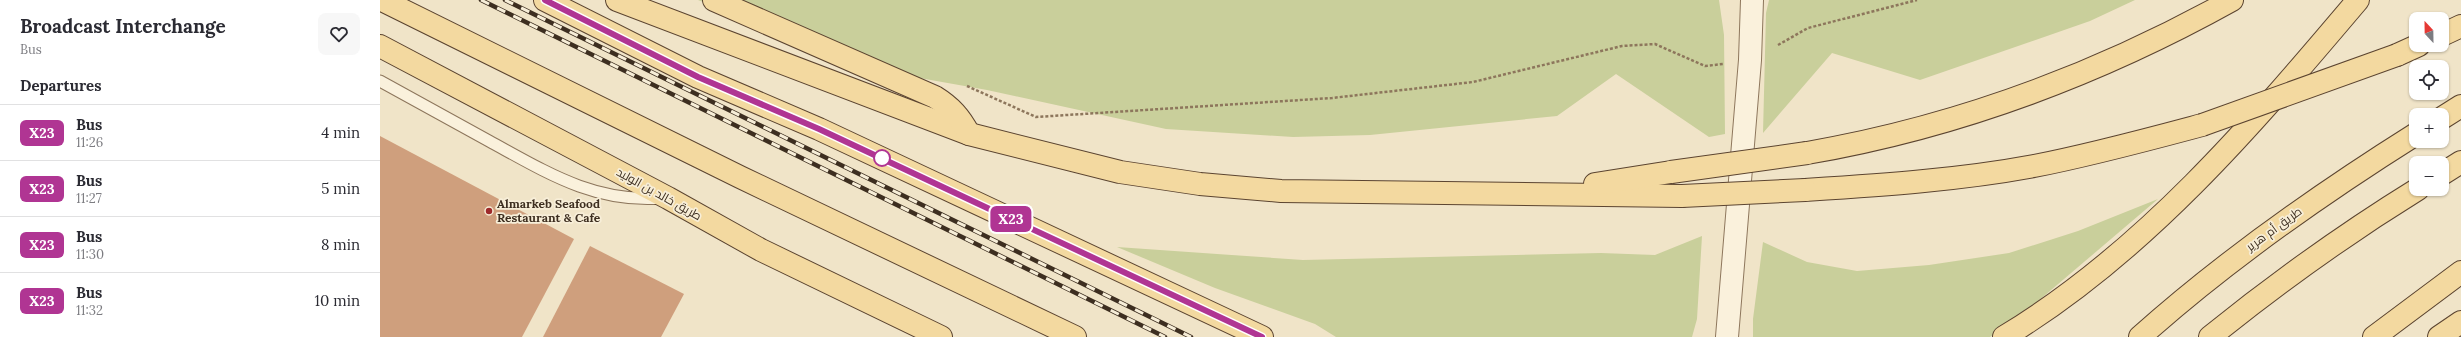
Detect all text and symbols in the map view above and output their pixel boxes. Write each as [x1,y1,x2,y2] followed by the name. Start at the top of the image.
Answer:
[2409,12,2449,52] north arrow
[2409,12,2449,196] map controls
[318,13,360,55] button: heart
[20,14,226,38] text: Broadcast Interchange
[20,41,42,58] text: Bus
[2409,60,2449,100] button: locate
[20,76,101,95] text: Departures
[2409,108,2449,148] button: +
[76,115,102,134] text: Bus
[321,123,360,142] text: 4 min
[29,124,55,142] text: X23
[76,134,103,151] text: 11:26
[873,149,891,167] unlabelled marker
[2409,156,2449,196] button: −
[614,164,705,223] street label: طريق خالد بن الوليد
[76,171,102,190] text: Bus
[321,179,360,198] text: 5 min
[29,180,55,198] text: X23
[76,190,102,207] text: 11:27
[497,196,601,225] place label: Almarkeb Seafood Restaurant & Cafe
[2242,203,2305,255] street label: طريق أم هرير
[484,206,494,216] marker: Almarkeb Seafood Restaurant & Cafe
[988,206,1034,232] line badge: X23
[998,210,1024,228] text: X23
[76,227,102,246] text: Bus
[321,235,360,254] text: 8 min
[29,236,55,254] text: X23
[76,246,104,263] text: 11:30
[76,283,102,302] text: Bus
[315,291,360,310] text: 10 min
[29,292,55,310] text: X23
[76,302,103,319] text: 11:32

